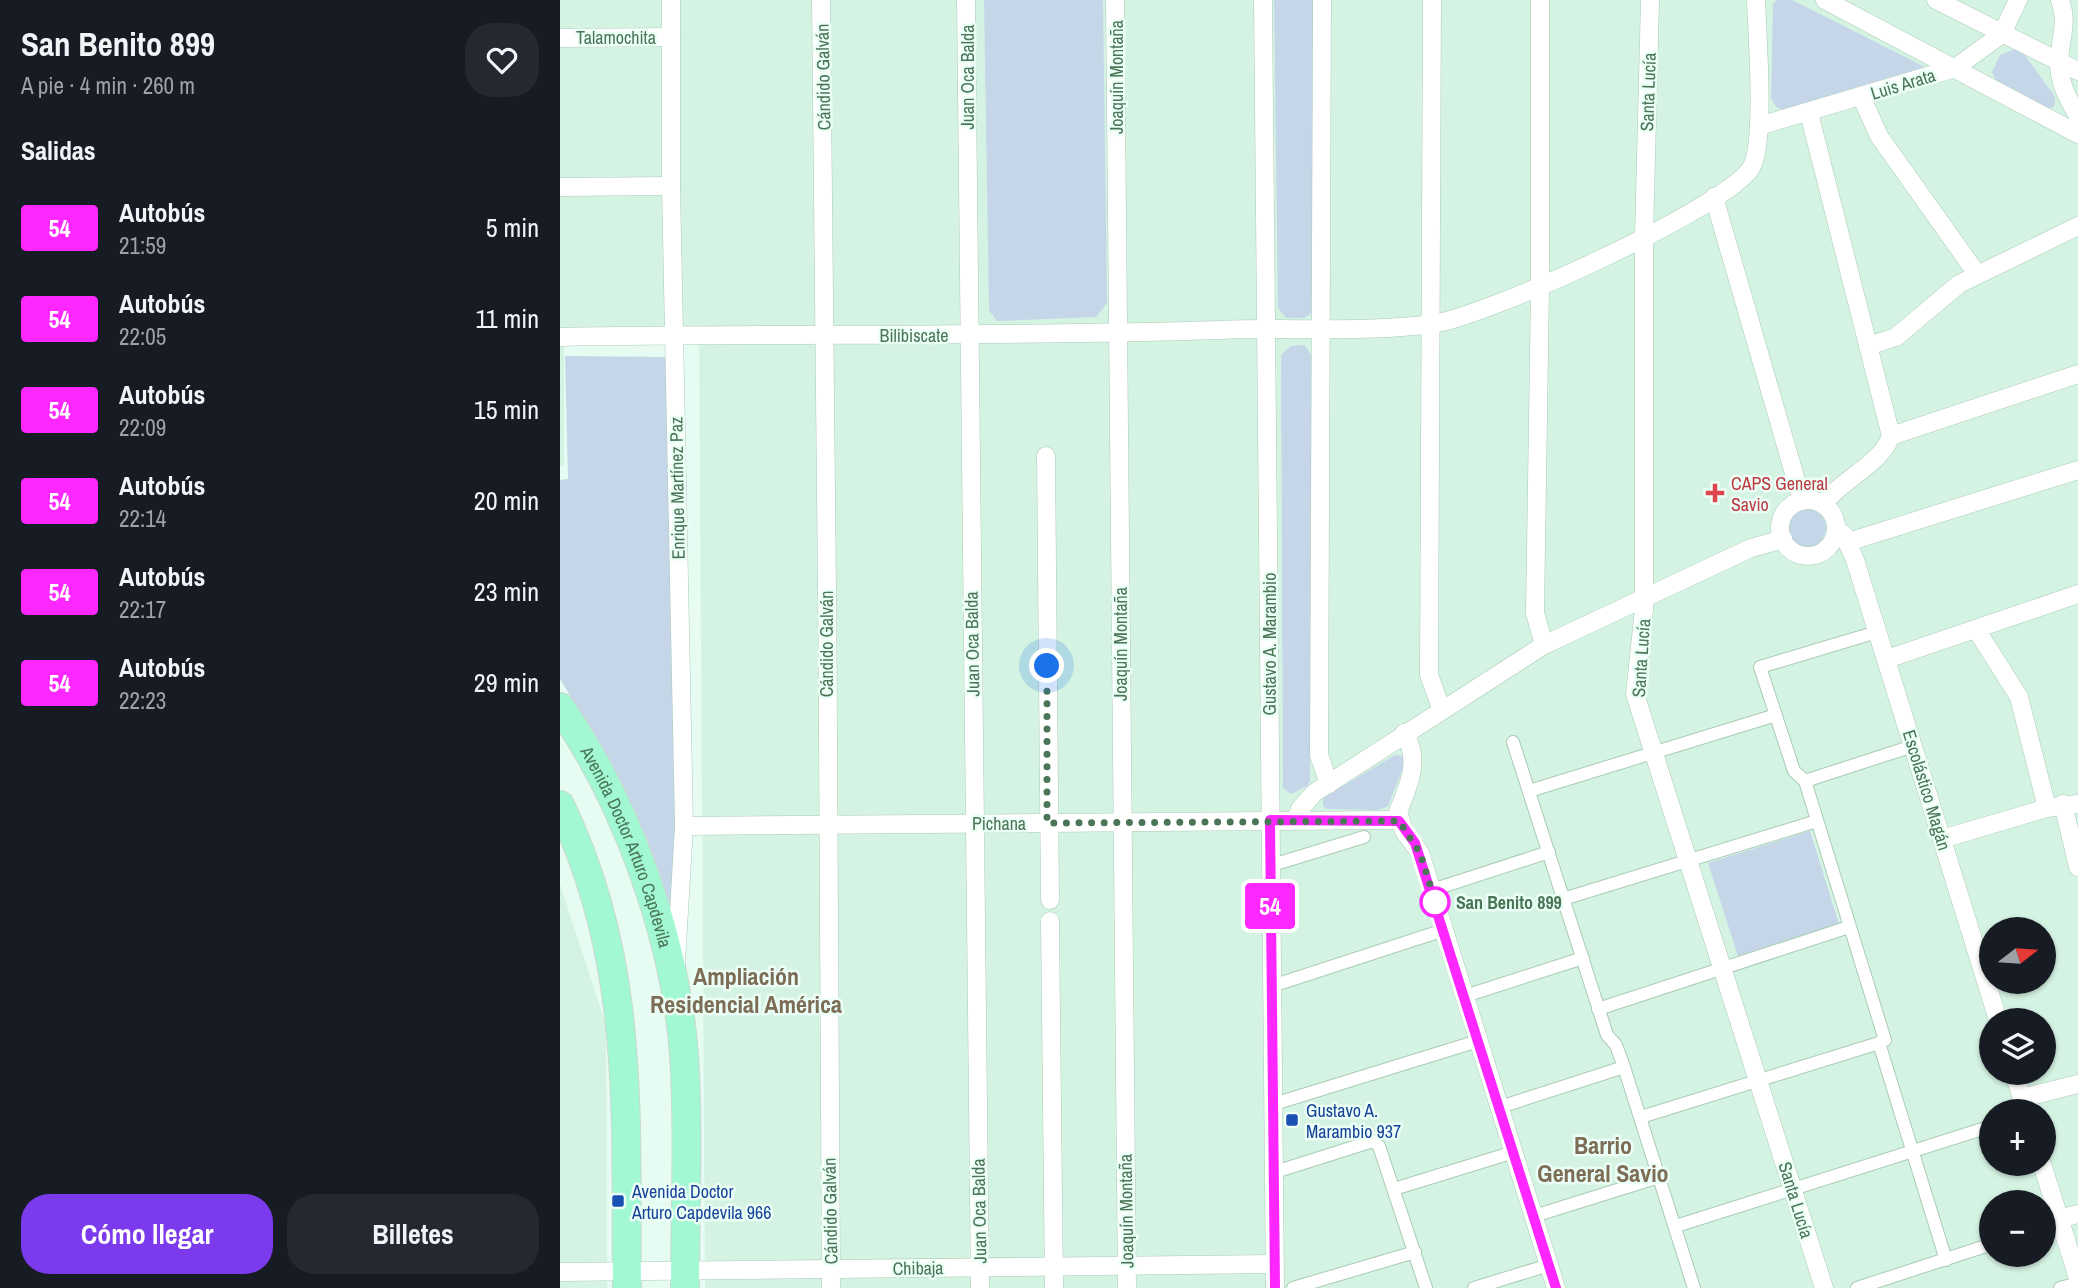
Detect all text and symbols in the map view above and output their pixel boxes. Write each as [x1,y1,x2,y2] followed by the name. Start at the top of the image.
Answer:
[1104,20,1129,134] street label: Joaquín Montaña
[21,22,215,66] text: San Benito 899
[465,23,539,97] button: heart
[810,23,836,131] street label: Cándido Galván
[955,24,980,130] street label: Juan Oca Balda
[576,25,656,50] street label: Talamochita
[1634,52,1662,132] street label: Santa Lucía
[1868,62,1938,106] street label: Luis Arata
[21,70,195,101] text: A pie · 4 min · 260 m
[21,133,96,168] text: Salidas
[119,195,205,230] text: Autobús
[486,210,539,245] text: 5 min
[49,212,70,244] text: 54
[119,230,166,261] text: 21:59
[119,286,205,321] text: Autobús
[475,301,539,336] text: 11 min
[49,303,70,335] text: 54
[119,321,166,352] text: 22:05
[880,323,948,348] street label: Bilibiscate
[119,377,205,412] text: Autobús
[474,392,539,427] text: 15 min
[49,394,70,426] text: 54
[119,412,166,443] text: 22:09
[663,416,691,560] street label: Enrique Martínez Paz
[119,468,205,503] text: Autobús
[1731,471,1828,517] place label: CAPS General Savio
[474,483,539,518] text: 20 min
[1705,483,1725,503] marker: CAPS General Savio
[49,485,70,517] text: 54
[119,503,166,534] text: 22:14
[119,559,205,594] text: Autobús
[1257,573,1282,715] street label: Gustavo A. Marambio
[474,574,539,609] text: 23 min
[49,576,70,608] text: 54
[1108,587,1133,701] street label: Joaquín Montaña
[814,591,839,697] street label: Cándido Galván
[959,591,985,697] street label: Juan Oca Balda
[119,594,166,625] text: 22:17
[1626,618,1656,698] street label: Santa Lucía
[1029,648,1064,683] your location
[119,650,205,685] text: Autobús
[474,665,539,700] text: 29 min
[49,667,70,699] text: 54
[119,685,166,716] text: 22:23
[1897,727,1957,853] street label: Escolástico Magán
[574,740,678,950] street label: Avenida Doctor Arturo Capdevila
[972,811,1026,836] street label: Pichana
[1238,883,1302,929] line badge: 54
[1420,887,1450,917] marker: San Benito 899
[1259,890,1281,922] text: 54
[1456,890,1562,915] place label: San Benito 899
[1979,917,2056,994] north arrow
[1979,917,2056,1267] map controls
[650,960,842,1020] district label: Ampliación Residencial América
[1979,1008,2056,1085] button: layers
[1306,1098,1401,1144] place label: Gustavo A. Marambio 937
[1979,1099,2056,1176] button: +
[1284,1112,1300,1128] marker: Gustavo A. Marambio 937
[1537,1129,1669,1189] district label: Barrio General Savio
[1113,1154,1139,1268] street label: Joaquín Montaña
[817,1157,843,1265] street label: Cándido Galván
[966,1158,992,1264] street label: Juan Oca Balda
[1773,1159,1819,1241] street label: Santa Lucía
[631,1179,771,1225] place label: Avenida Doctor Arturo Capdevila 966
[1979,1190,2056,1267] button: −
[610,1193,626,1209] marker: Avenida Doctor Arturo Capdevila 966
[21,1194,273,1274] button: Cómo llegar
[287,1194,539,1274] button: Billetes
[892,1255,944,1281] street label: Chibaja

